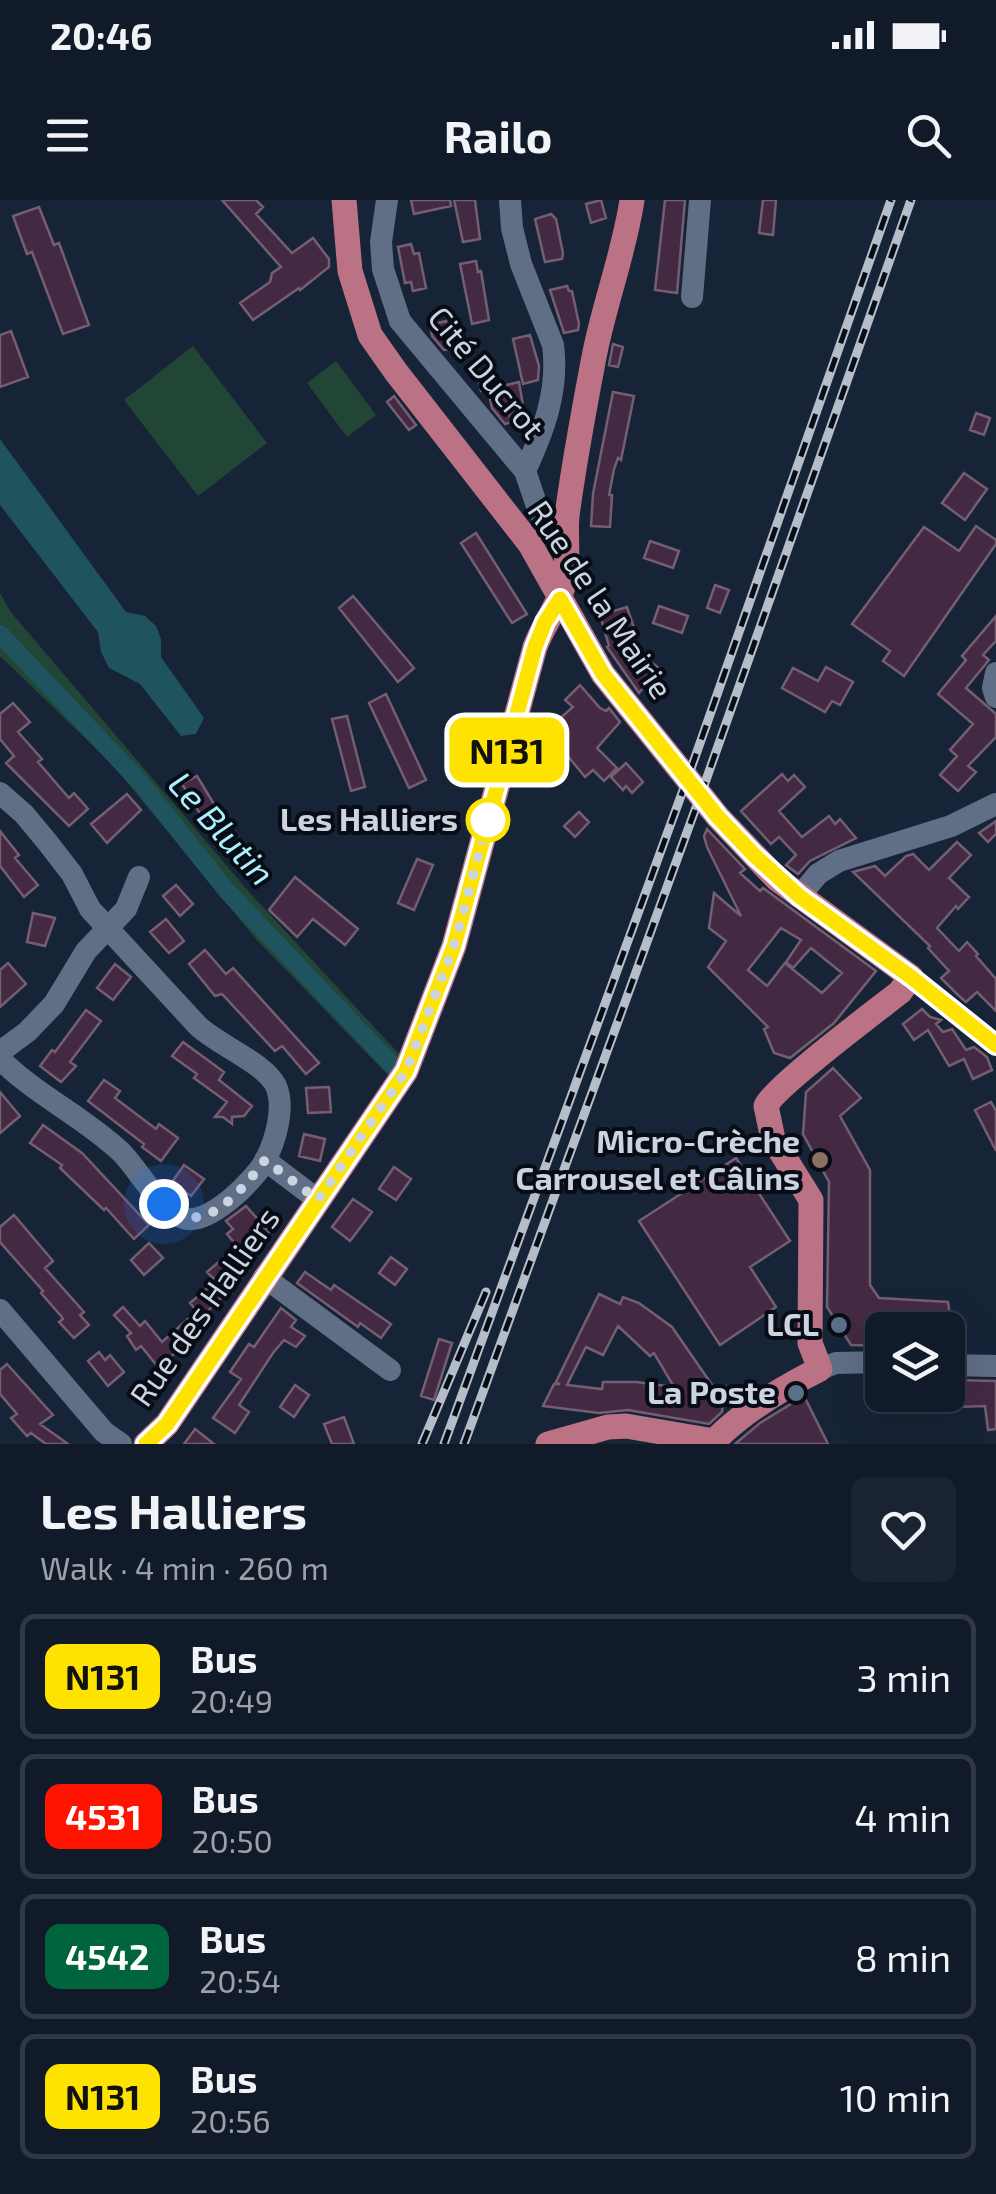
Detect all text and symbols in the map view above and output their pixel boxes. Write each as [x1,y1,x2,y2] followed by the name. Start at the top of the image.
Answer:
[50,12,152,58] text: 20:46
[40,108,95,163] icon: menu
[444,108,552,162] text: Railo
[901,108,956,163] icon: search
[421,298,554,445] street label: Cité Ducrot
[521,493,682,705] street label: Rue de la Mairie
[437,718,577,782] line badge: N131
[469,729,545,771] text: N131
[161,762,284,893] water label: Le Blutin
[280,799,458,837] place label: Les Halliers
[467,799,509,841] marker: Les Halliers
[516,1121,800,1196] place label: Micro-Crèche Carrousel et Câlins
[809,1149,831,1171] marker: Micro-Crèche Carrousel et Câlins
[139,1179,189,1229] your location
[121,1199,286,1412] street label: Rue des Halliers
[766,1304,819,1342] place label: LCL
[865,1312,965,1412] map controls
[865,1312,965,1412] button: layers
[828,1314,850,1336] marker: LCL
[647,1372,776,1410] place label: La Poste
[785,1382,807,1404] marker: La Poste
[851,1477,956,1582] button: heart
[40,1481,307,1539] text: Les Halliers
[40,1548,329,1586] text: Walk · 4 min · 260 m
[190,1635,257,1681] text: Bus
[857,1654,951,1700] text: 3 min
[65,1655,140,1697] text: N131
[190,1681,273,1719] text: 20:49
[192,1775,259,1821] text: Bus
[854,1794,951,1840] text: 4 min
[65,1795,142,1837] text: 4531
[192,1821,273,1859] text: 20:50
[199,1915,266,1961] text: Bus
[855,1934,951,1980] text: 8 min
[65,1935,149,1977] text: 4542
[199,1961,281,1999] text: 20:54
[190,2055,257,2101] text: Bus
[840,2074,951,2120] text: 10 min
[65,2075,140,2117] text: N131
[190,2101,271,2139] text: 20:56

